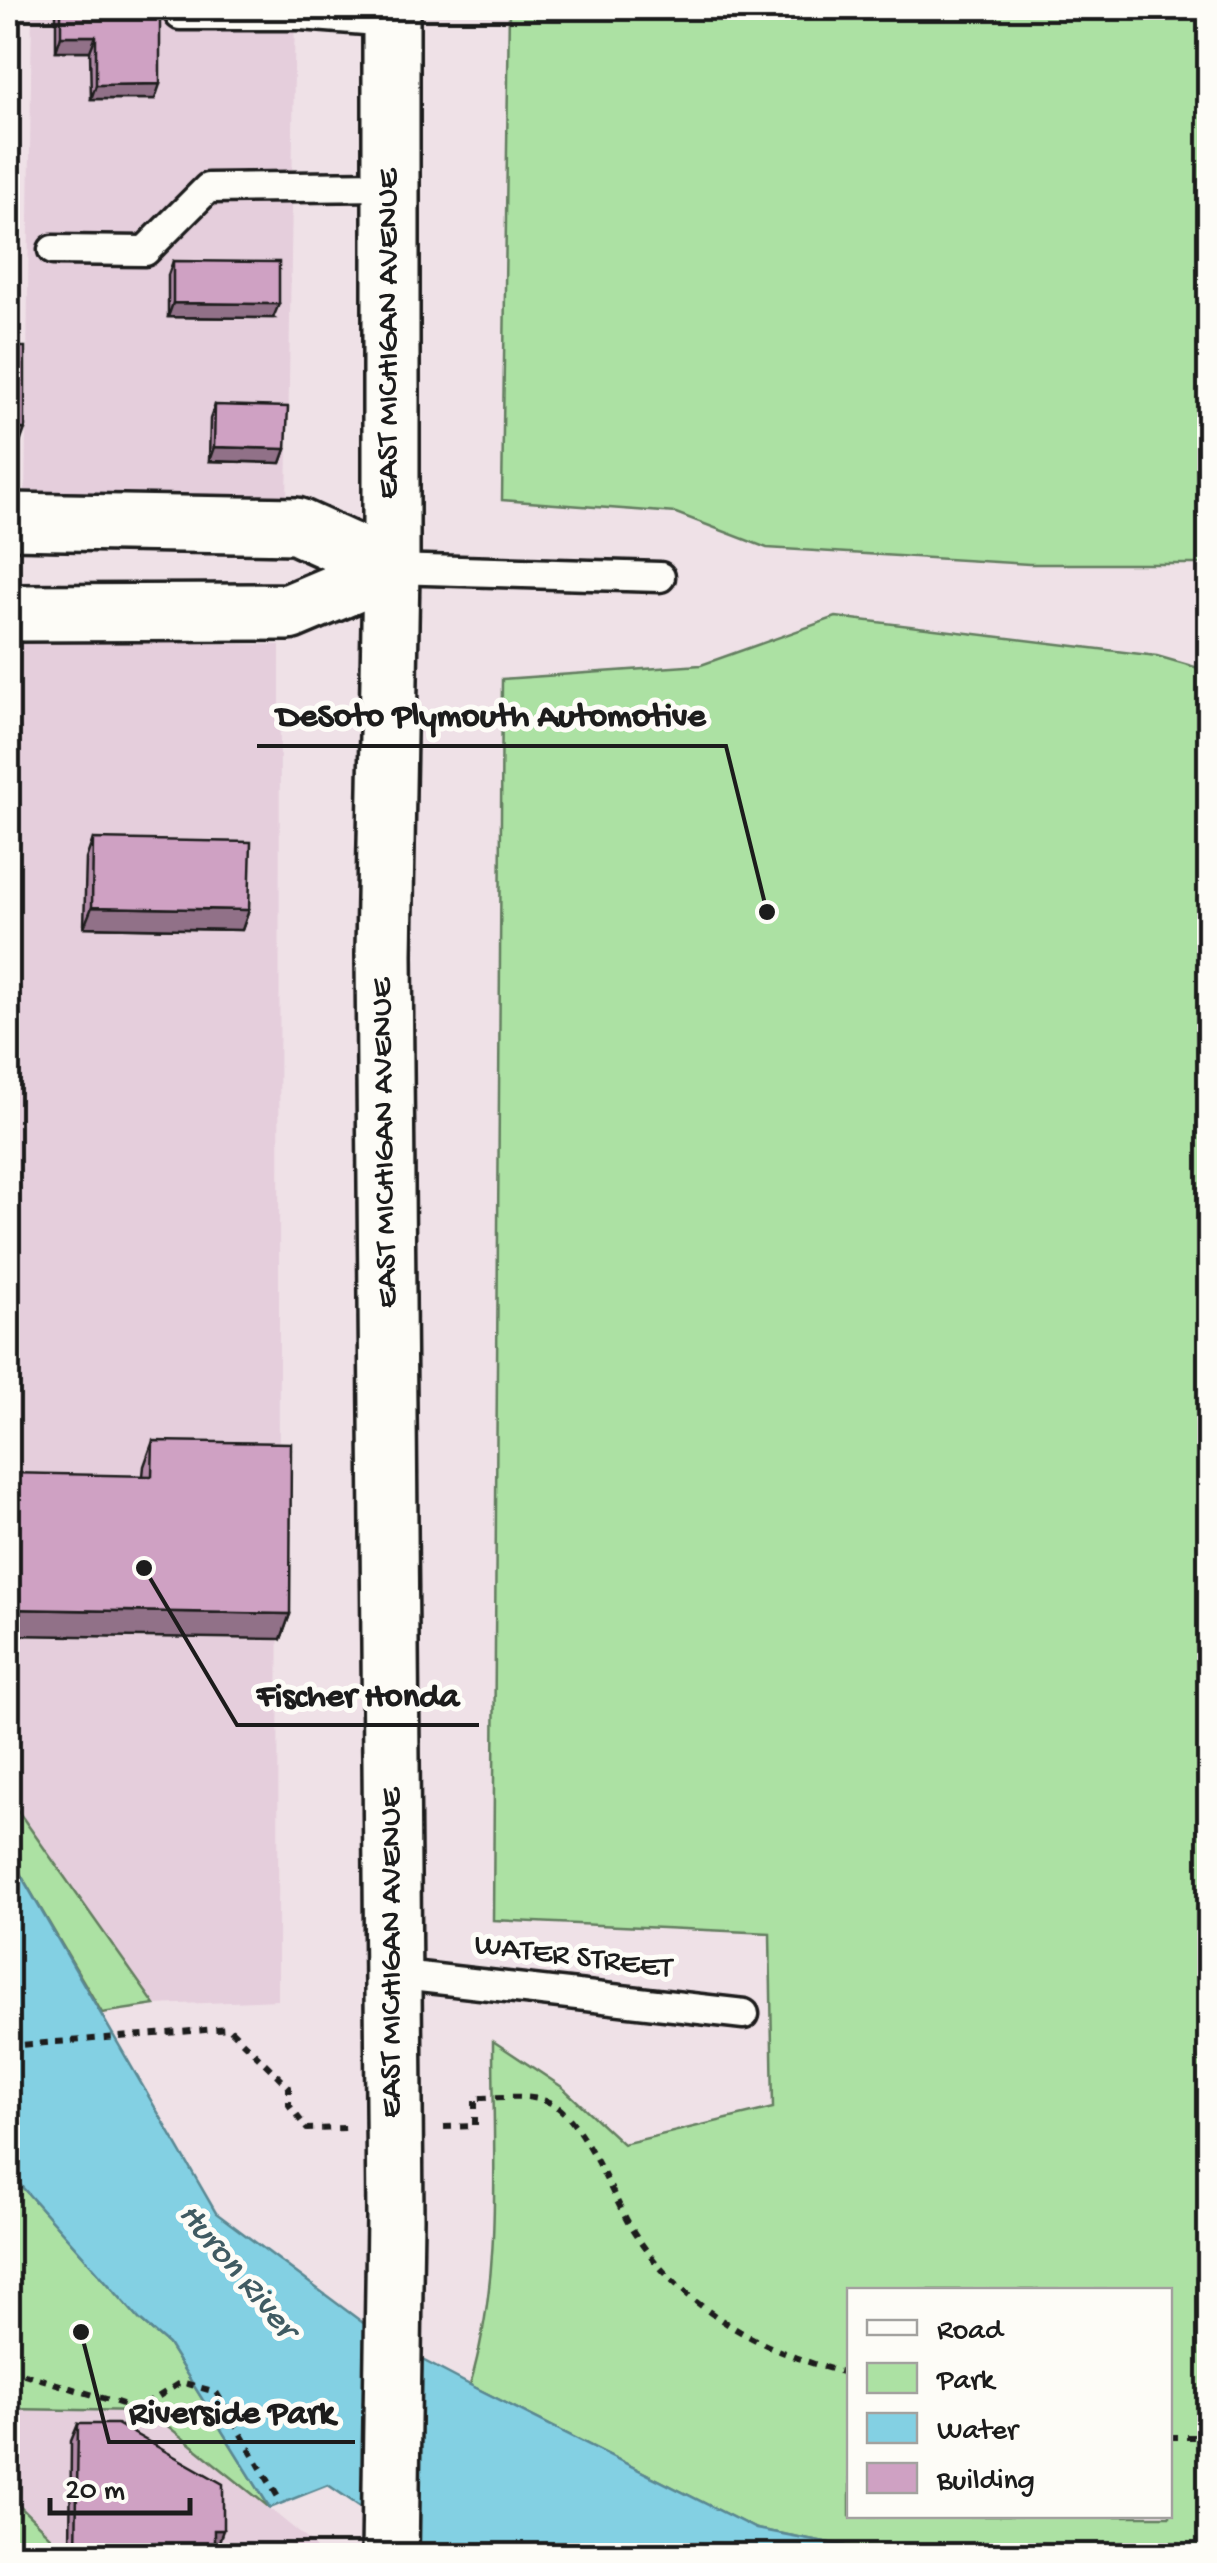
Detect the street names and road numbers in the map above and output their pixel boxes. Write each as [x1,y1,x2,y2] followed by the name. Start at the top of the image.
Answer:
[371,168,409,499] street label: EAST MICHIGAN AVENUE
[364,977,408,1308] street label: EAST MICHIGAN AVENUE
[374,1787,412,2118] street label: EAST MICHIGAN AVENUE
[472,1927,676,1989] street label: WATER STREET

